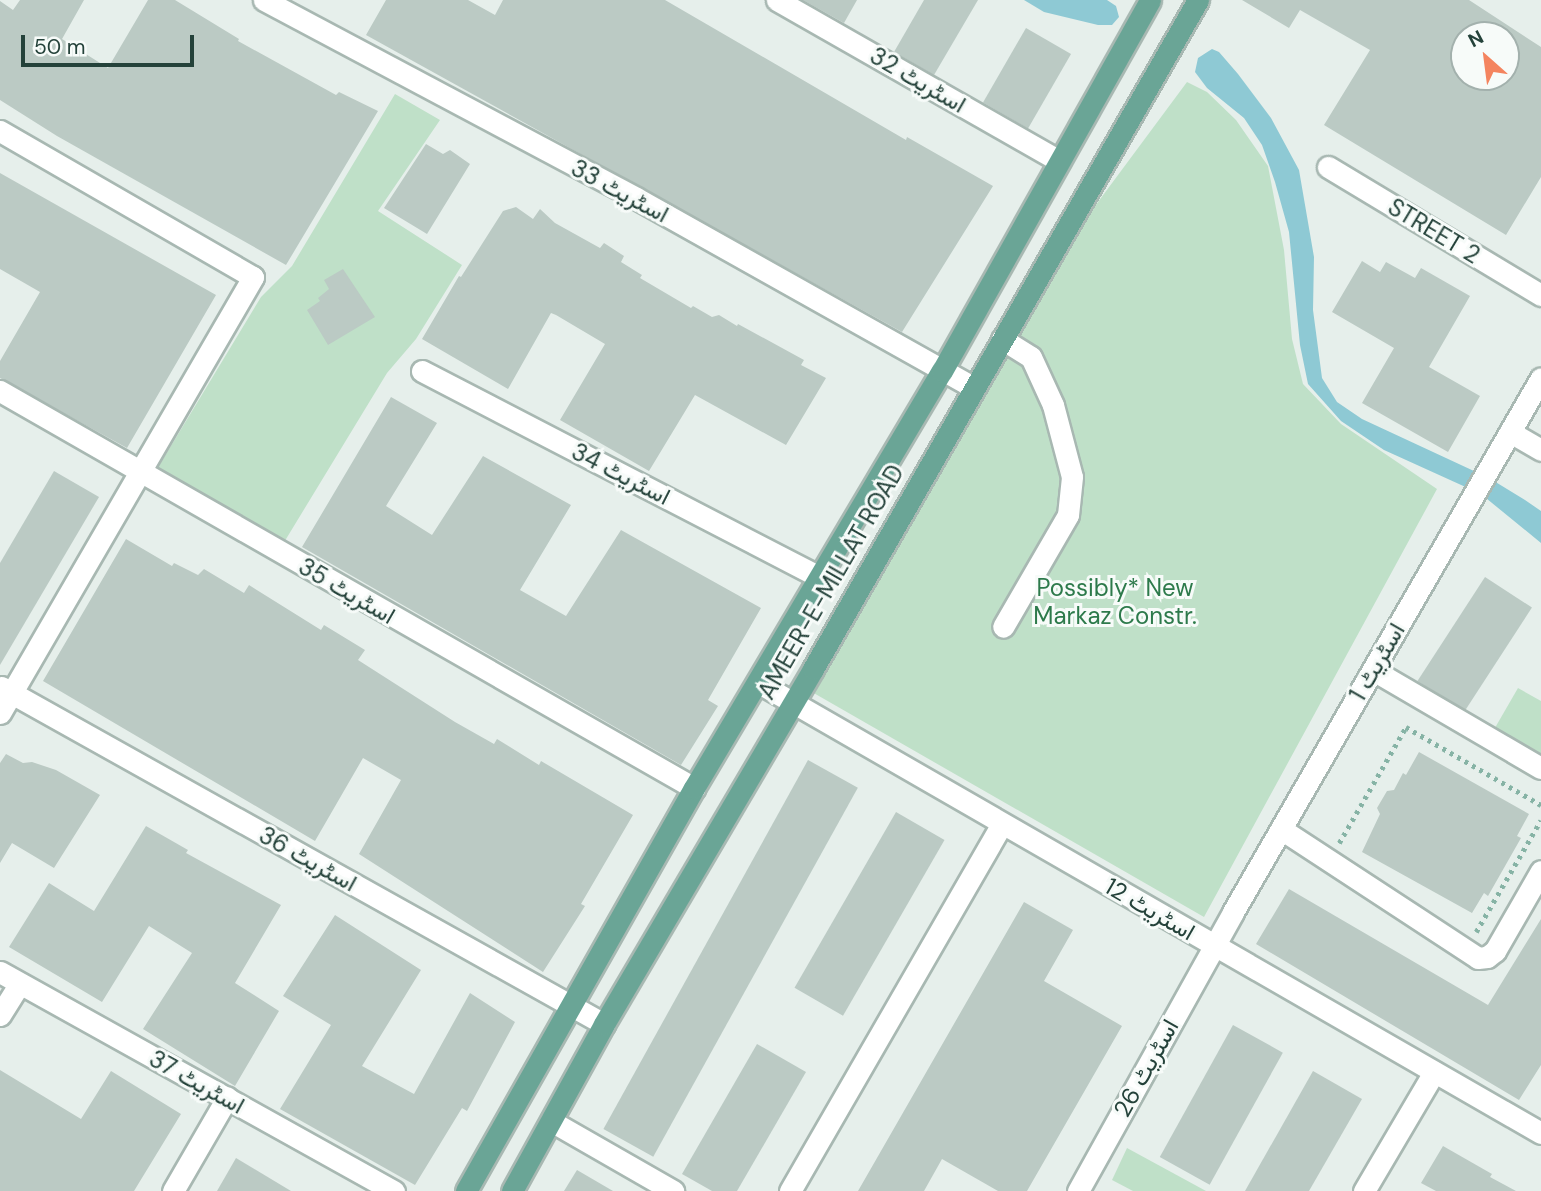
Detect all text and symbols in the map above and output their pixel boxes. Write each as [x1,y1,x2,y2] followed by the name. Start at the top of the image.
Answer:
[24,21,198,65] scale bar
[1450,21,1520,91] north arrow
[1464,24,1488,53] text: N
[34,33,85,61] text: 50 m
[865,41,971,119] street label: اسٹریٹ 32
[566,153,674,229] street label: اسٹریٹ 33
[1383,192,1485,270] street label: STREET 2
[567,437,675,511] street label: اسٹریٹ 34
[752,460,910,704] street label: AMEER-E-MILLAT ROAD
[294,552,400,630] street label: اسٹریٹ 35
[1033,574,1197,630] park label: Possibly* New Markaz Constr.
[1343,618,1411,706] street label: اسٹریٹ 1
[254,820,362,898] street label: اسٹریٹ 36
[1100,872,1200,946] street label: اسٹریٹ 12
[1107,1014,1185,1122] street label: اسٹریٹ 26
[144,1044,250,1120] street label: اسٹریٹ 37

